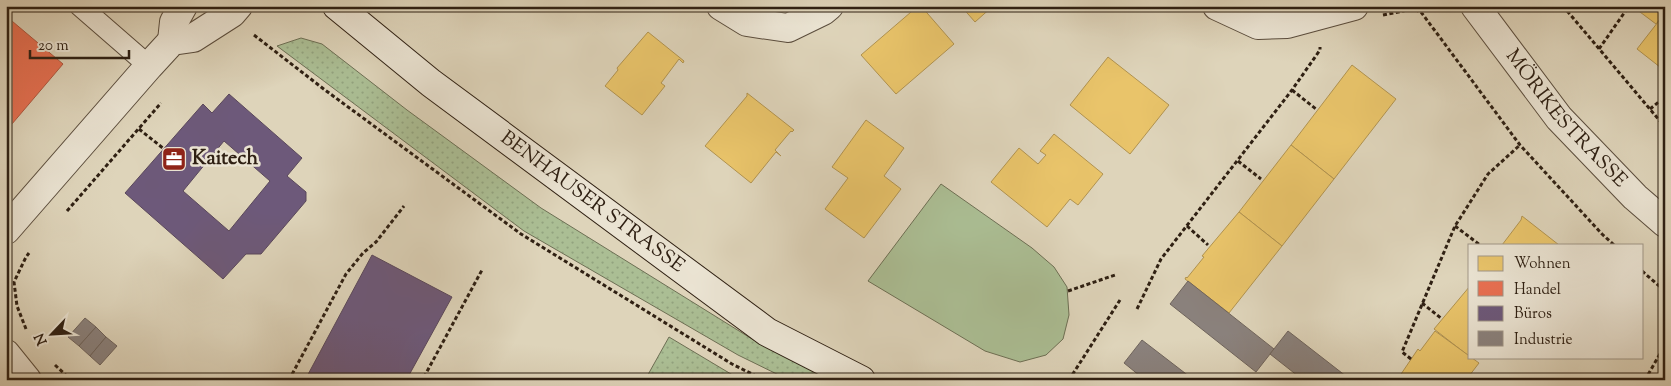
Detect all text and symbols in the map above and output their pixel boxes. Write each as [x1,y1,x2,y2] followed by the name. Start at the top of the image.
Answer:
[30,28,129,60] scale bar
[38,36,69,57] text: 20 m
[1498,43,1634,195] street label: MÖRIKESTRASSE
[494,124,690,280] street label: BENHAUSER STRASSE
[192,145,258,174] place label: Kaitech
[161,146,187,172] office icon: Kaitech
[1468,244,1644,358] legend
[1514,254,1571,275] text: Wohnen
[1514,280,1561,301] text: Handel
[1514,304,1552,325] text: Büros
[28,308,78,358] north arrow
[31,329,53,348] text: N
[1514,330,1572,351] text: Industrie

